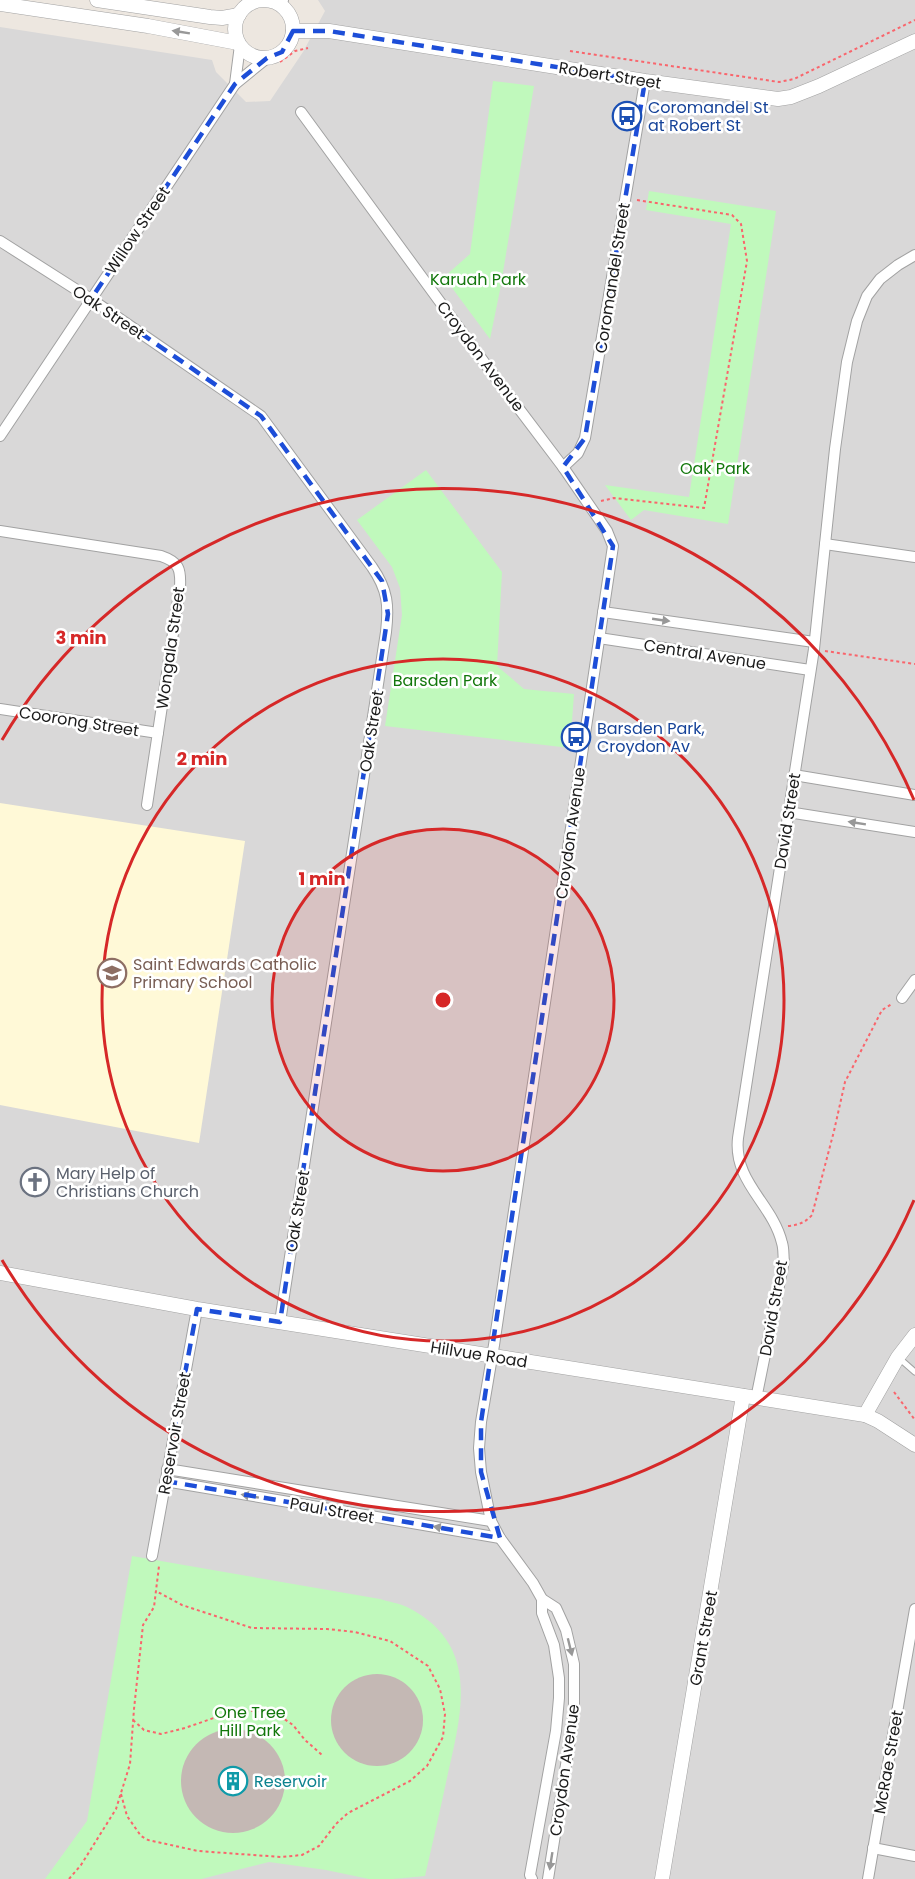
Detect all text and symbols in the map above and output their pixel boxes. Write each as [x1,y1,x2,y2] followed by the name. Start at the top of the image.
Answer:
[171,27,190,36] one-way arrow
[557,56,663,95] street label: Robert Street
[648,96,769,137] place label: Coromandel St at Robert St
[611,100,643,132] bus stop icon: Coromandel St at Robert St
[99,181,176,279] street label: Willow Street
[589,201,636,355] street label: Coromandel Street
[430,268,527,291] park label: Karuah Park
[68,280,150,345] street label: Oak Street
[431,296,530,416] street label: Croydon Avenue
[680,457,751,480] park label: Oak Park
[151,585,191,711] street label: Wongala Street
[652,616,671,625] one-way arrow
[55,625,107,650] text: 3 min
[642,633,768,676] street label: Central Avenue
[393,669,498,692] park label: Barsden Park
[354,688,389,774] street label: Oak Street
[17,701,141,742] street label: Coorong Street
[597,717,705,758] place label: Barsden Park, Croydon Av
[560,721,592,753] bus stop icon: Barsden Park, Croydon Av
[177,746,227,771] text: 2 min
[550,765,591,901] street label: Croydon Avenue
[769,771,806,871] street label: David Street
[848,819,867,828] one-way arrow
[298,866,346,891] text: 1 min
[133,953,317,994] place label: Saint Edwards Catholic Primary School
[96,957,128,989] school or university icon: Saint Edwards Catholic Primary School
[433,990,453,1010] centre of rings
[56,1162,199,1203] place label: Mary Help of Christians Church
[19,1166,51,1198] church icon: Mary Help of Christians Church
[280,1168,315,1254] street label: Oak Street
[754,1258,793,1358] street label: David Street
[429,1335,529,1374] street label: Hillvue Road
[152,1370,197,1496] street label: Reservoir Street
[240,1491,259,1500] one-way arrow
[288,1492,376,1529] street label: Paul Street
[433,1524,452,1533] one-way arrow
[684,1588,723,1688] street label: Grant Street
[566,1638,576,1657] one-way arrow
[214,1701,286,1742] park label: One Tree Hill Park
[544,1702,585,1838] street label: Croydon Avenue
[868,1708,909,1816] street label: McRae Street
[217,1765,249,1797] building icon: Reservoir
[254,1770,327,1793] place label: Reservoir
[546,1852,555,1871] one-way arrow

